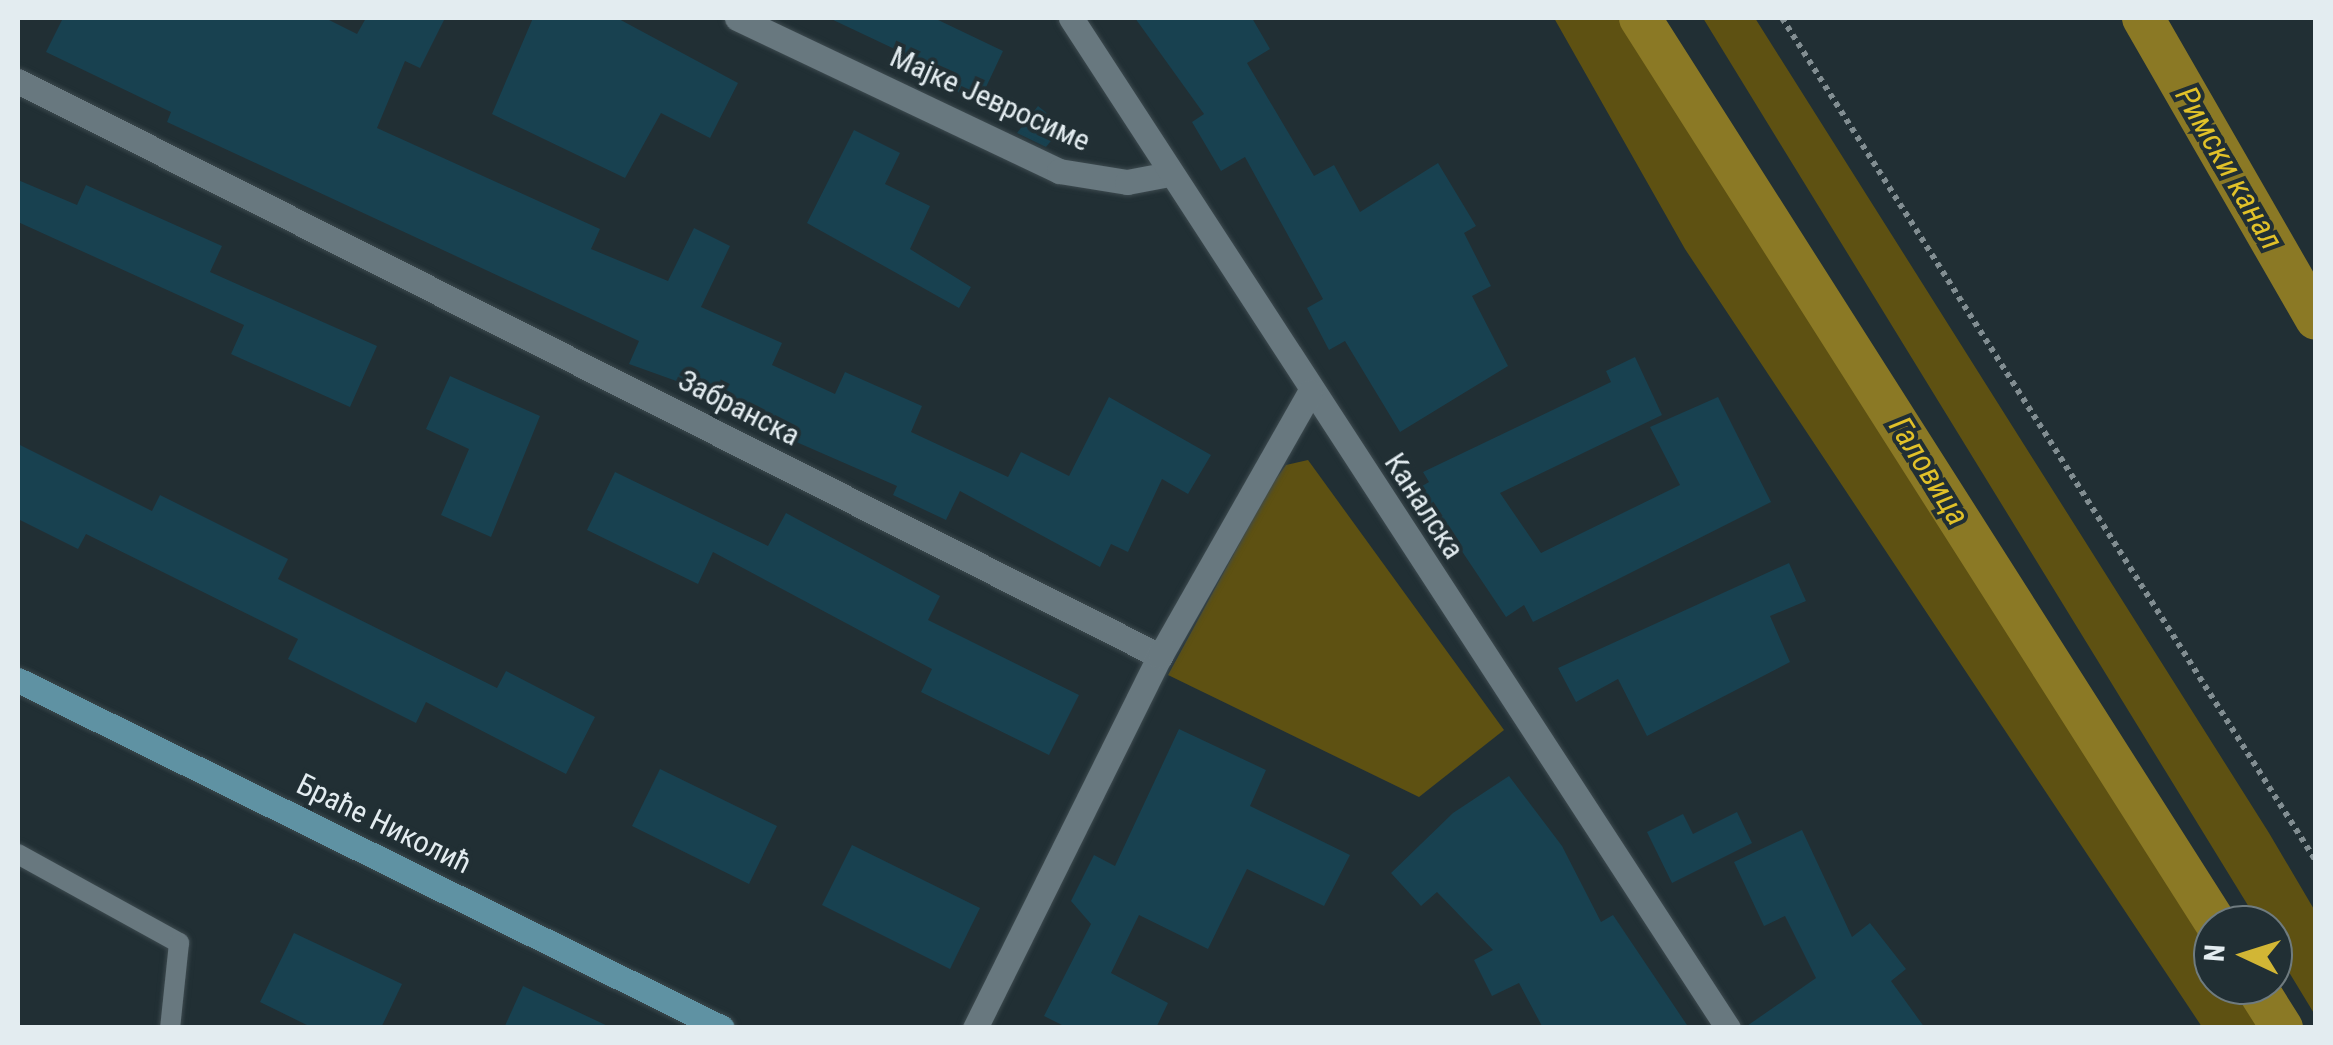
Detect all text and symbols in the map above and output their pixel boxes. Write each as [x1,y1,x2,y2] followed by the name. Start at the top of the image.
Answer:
[884,39,1096,159] street label: Мајке Јевросиме
[2167,80,2291,256] water label: Римски канал
[672,362,806,454] street label: Забранска
[1881,410,1977,532] water label: Галовица
[1377,446,1471,566] street label: Каналска
[291,766,477,882] street label: Браће Николић
[2193,905,2293,1005] north arrow
[2198,943,2232,963] text: N

